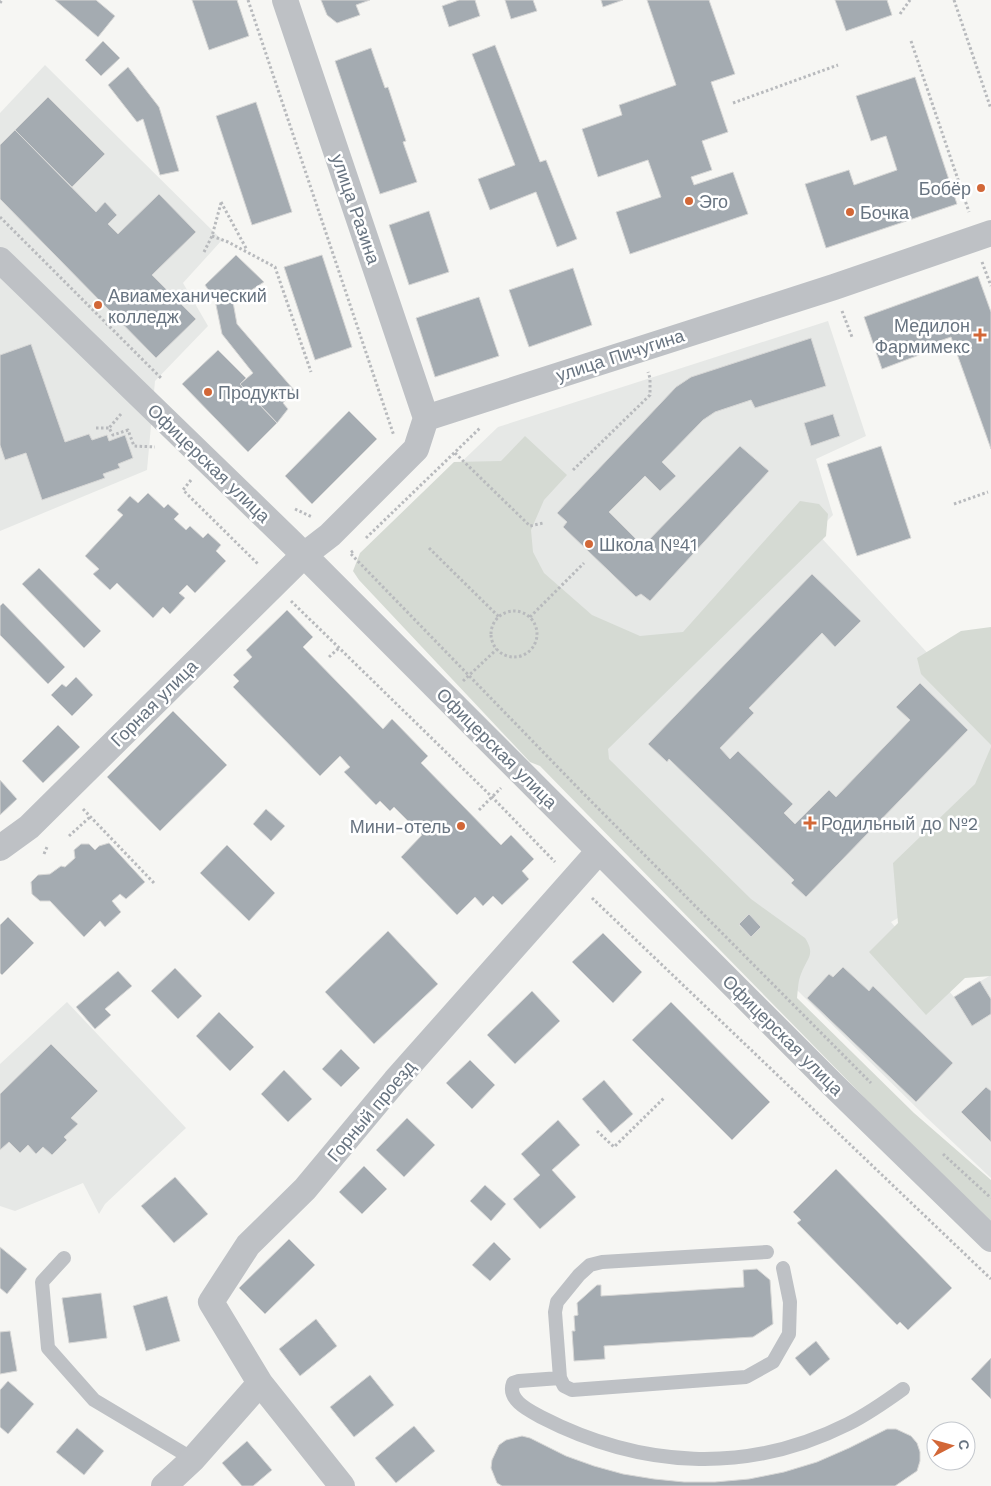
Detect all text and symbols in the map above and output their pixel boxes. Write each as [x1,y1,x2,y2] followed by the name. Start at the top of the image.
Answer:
[327,151,385,268] street label: улица Разина
[919,178,971,199] place label: Бобёр
[975,182,987,194] marker: Бобёр
[699,191,728,212] place label: Эго
[683,195,695,207] marker: Эго
[860,202,910,223] place label: Бочка
[844,206,856,218] marker: Бочка
[108,285,267,327] place label: Авиамеханический колледж
[92,299,104,311] marker: Авиамеханический колледж
[874,315,970,357] place label: Медилон Фармимекс
[553,324,688,386] street label: улица Пичугина
[974,329,986,341] marker: Медилон Фармимекс
[218,382,299,403] place label: Продукты
[202,386,214,398] marker: Продукты
[144,399,275,527] street label: Офицерская улица
[599,534,697,555] place label: Школа №41
[583,538,595,550] marker: Школа №41
[106,655,202,751] street label: Горная улица
[432,683,562,813] street label: Офицерская улица
[821,813,978,834] place label: Родильный до №2
[350,816,451,837] place label: Мини-отель
[803,816,817,830] marker: Родильный до №2
[455,820,467,832] marker: Мини-отель
[718,970,848,1100] street label: Офицерская улица
[323,1056,420,1166] street label: Горный проезд
[926,1421,976,1471] north arrow
[955,1439,972,1451] text: С

